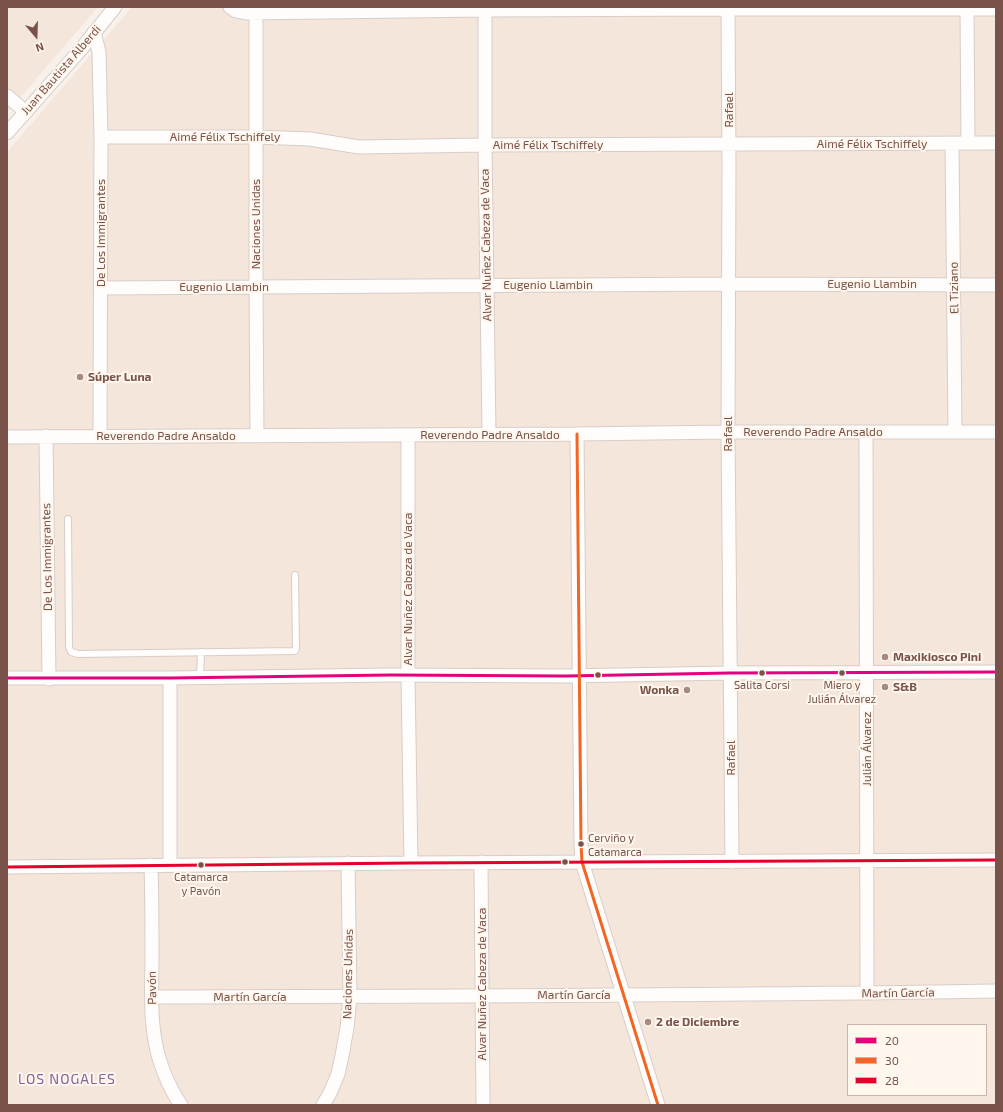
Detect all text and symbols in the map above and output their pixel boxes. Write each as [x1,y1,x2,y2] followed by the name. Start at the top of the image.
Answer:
[16,16,56,56] north arrow
[18,22,104,118] street label: Juan Bautista Alberdi
[34,40,46,55] text: N
[722,92,736,128] street label: Rafael
[170,130,280,144] street label: Aimé Félix Tschiffely
[817,137,927,151] street label: Aimé Félix Tschiffely
[493,138,603,152] street label: Aimé Félix Tschiffely
[477,169,495,321] street label: Alvar Nuñez Cabeza de Vaca
[94,179,108,287] street label: De Los Immigrantes
[249,179,263,269] street label: Naciones Unidas
[946,262,962,314] street label: El Tiziano
[827,277,917,291] street label: Eugenio Llambin
[503,278,593,292] street label: Eugenio Llambin
[179,280,269,294] street label: Eugenio Llambin
[88,370,151,384] place label: Súper Luna
[75,372,85,382] marker: Súper Luna
[721,416,735,452] street label: Rafael
[743,425,883,439] street label: Reverendo Padre Ansaldo
[420,428,560,442] street label: Reverendo Padre Ansaldo
[96,429,236,443] street label: Reverendo Padre Ansaldo
[39,503,55,611] street label: De Los Immigrantes
[401,513,415,665] street label: Alvar Nuñez Cabeza de Vaca
[893,650,981,664] place label: Maxikiosco Pini
[880,652,890,662] marker: Maxikiosco Pini
[757,668,767,678] marker: Salita Corsi
[837,668,847,678] marker: Miero y Julián Álvarez
[593,670,603,680] unlabelled marker
[734,678,790,692] place label: Salita Corsi
[808,678,876,704] place label: Miero y Julián Álvarez
[893,680,917,694] place label: S&B
[880,682,890,692] marker: S&B
[640,683,679,697] place label: Wonka
[682,685,692,695] marker: Wonka
[860,712,874,786] street label: Julián Álvarez
[724,740,738,776] street label: Rafael
[588,831,642,857] place label: Cerviño y Catamarca
[576,839,586,849] marker: Cerviño y Catamarca
[560,857,570,867] unlabelled marker
[196,860,206,870] marker: Catamarca y Pavón
[174,870,228,896] place label: Catamarca y Pavón
[475,908,489,1060] street label: Alvar Nuñez Cabeza de Vaca
[340,929,356,1019] street label: Naciones Unidas
[145,971,159,1005] street label: Pavón
[861,985,935,1001] street label: Martín García
[537,988,611,1002] street label: Martín García
[213,990,287,1004] street label: Martín García
[656,1015,739,1029] place label: 2 de Diciembre
[643,1017,653,1027] marker: 2 de Diciembre
[847,1024,987,1096] legend
[885,1033,899,1047] text: 20
[885,1053,899,1067] text: 30
[18,1071,116,1087] district label: LOS NOGALES
[885,1073,899,1087] text: 28

